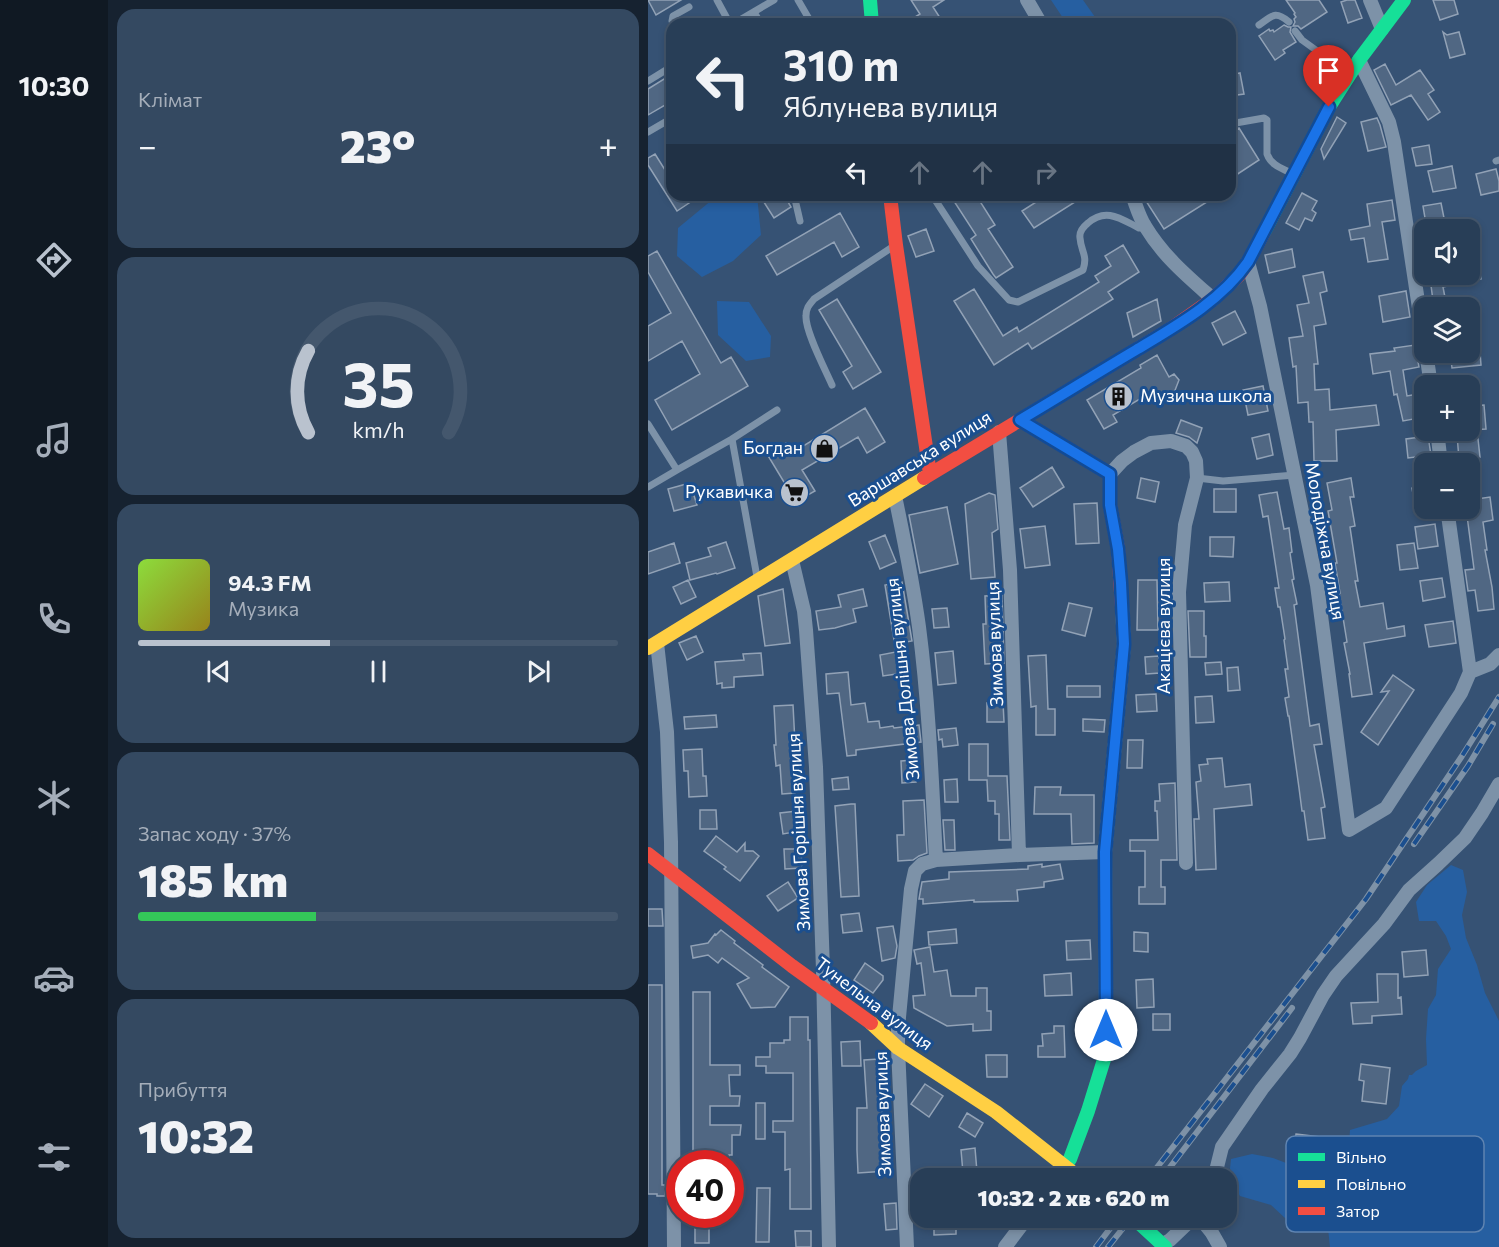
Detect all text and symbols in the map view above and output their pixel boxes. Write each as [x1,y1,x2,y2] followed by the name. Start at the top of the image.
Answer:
[783,38,899,90] text: 310 m
[684,42,762,120] icon: left
[1303,45,1354,107] pin
[1312,54,1345,87] icon: arrive
[19,69,89,102] text: 10:30
[138,87,202,111] text: Клімат
[783,90,998,123] text: Яблунева вулиця
[340,117,416,172] text: 23°
[138,124,157,165] text: −
[599,124,618,165] text: +
[840,156,873,189] icon: left
[903,156,936,189] icon: ahead
[966,156,999,189] icon: ahead
[1029,156,1062,189] icon: right
[1414,219,1480,519] map controls
[1414,219,1480,285] button: sound
[33,239,75,281] icon: directions
[1414,297,1480,363] button: layers
[342,344,414,420] text: 35
[1414,375,1480,441] button: +
[1103,380,1135,412] building icon: Музична школа
[1140,384,1272,406] place label: Музична школа
[844,405,995,511] street label: Варшавська вулиця
[352,416,404,442] text: km/h
[33,419,75,461] icon: music
[808,432,840,464] shop icon: Богдан
[743,436,803,458] place label: Богдан
[1414,453,1480,519] button: −
[1301,460,1351,622] street label: Молодіжна вулиця
[778,476,810,508] supermarket icon: Рукавичка
[685,480,773,502] place label: Рукавичка
[1152,558,1174,694] street label: Акацієва вулиця
[228,569,312,596] text: 94.3 FM
[880,577,924,781] street label: Зимова Долішня вулиця
[981,581,1007,707] street label: Зимова вулиця
[228,596,299,620] text: Музика
[33,598,75,640] icon: phone
[202,655,235,688] icon: previous
[362,655,395,688] icon: pause
[522,655,555,688] icon: next
[782,733,814,932] street label: Зимова Горішня вулиця
[33,777,75,819] icon: climate
[138,821,291,845] text: Запас ходу · 37%
[138,851,288,906] text: 185 km
[812,952,938,1054] street label: Тунельна вулиця
[33,957,75,999] icon: car
[1074,998,1138,1062] position arrow
[869,1051,895,1177] street label: Зимова вулиця
[138,1077,228,1101] text: Прибуття
[138,1107,254,1162] text: 10:32
[33,1136,75,1178] icon: filters
[1286,1136,1484,1232] legend
[1336,1147,1387,1166] text: Вільно
[666,1150,744,1228] speed limit sign: 40
[1336,1174,1406,1193] text: Повільно
[977,1184,1170,1211] text: 10:32 · 2 хв · 620 m
[1336,1201,1380,1220] text: Затор

